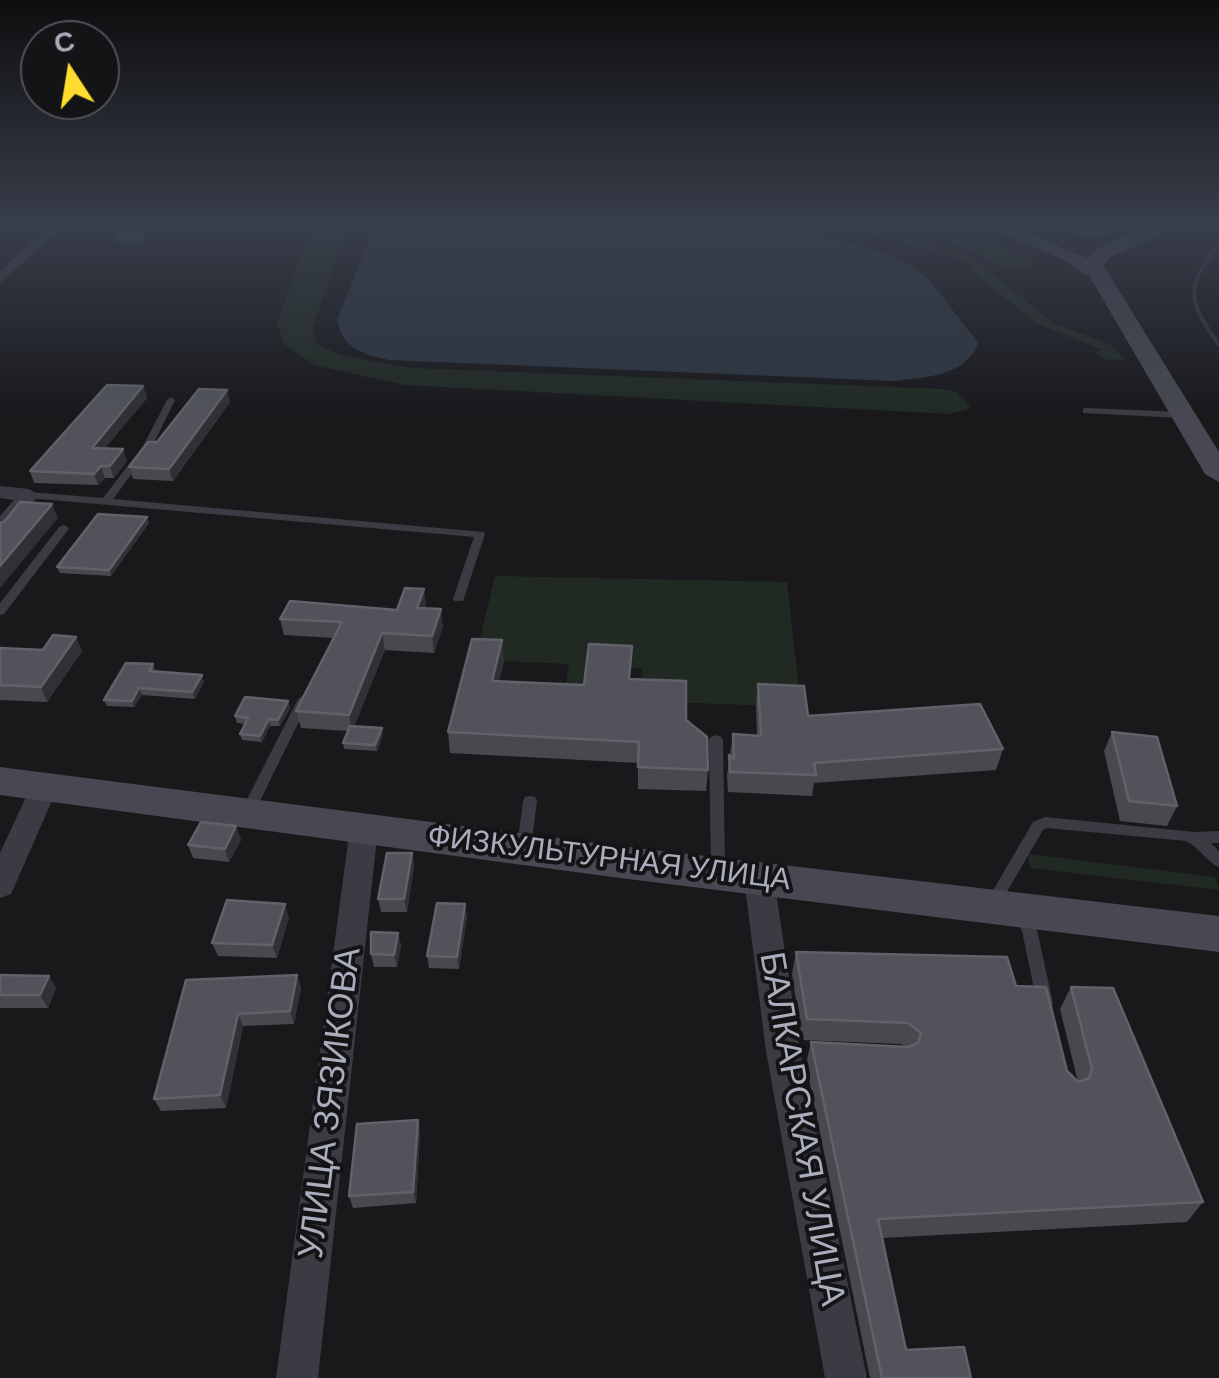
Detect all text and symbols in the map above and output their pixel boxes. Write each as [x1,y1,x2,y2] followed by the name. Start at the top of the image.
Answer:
[20,20,120,120] north arrow
[51,25,77,59] text: С
[426,819,792,899] street label: ФИЗКУЛЬТУРНАЯ УЛИЦА
[291,945,371,1261] street label: УЛИЦА ЗЯЗИКОВА
[749,949,853,1309] street label: БАЛКАРСКАЯ УЛИЦА

